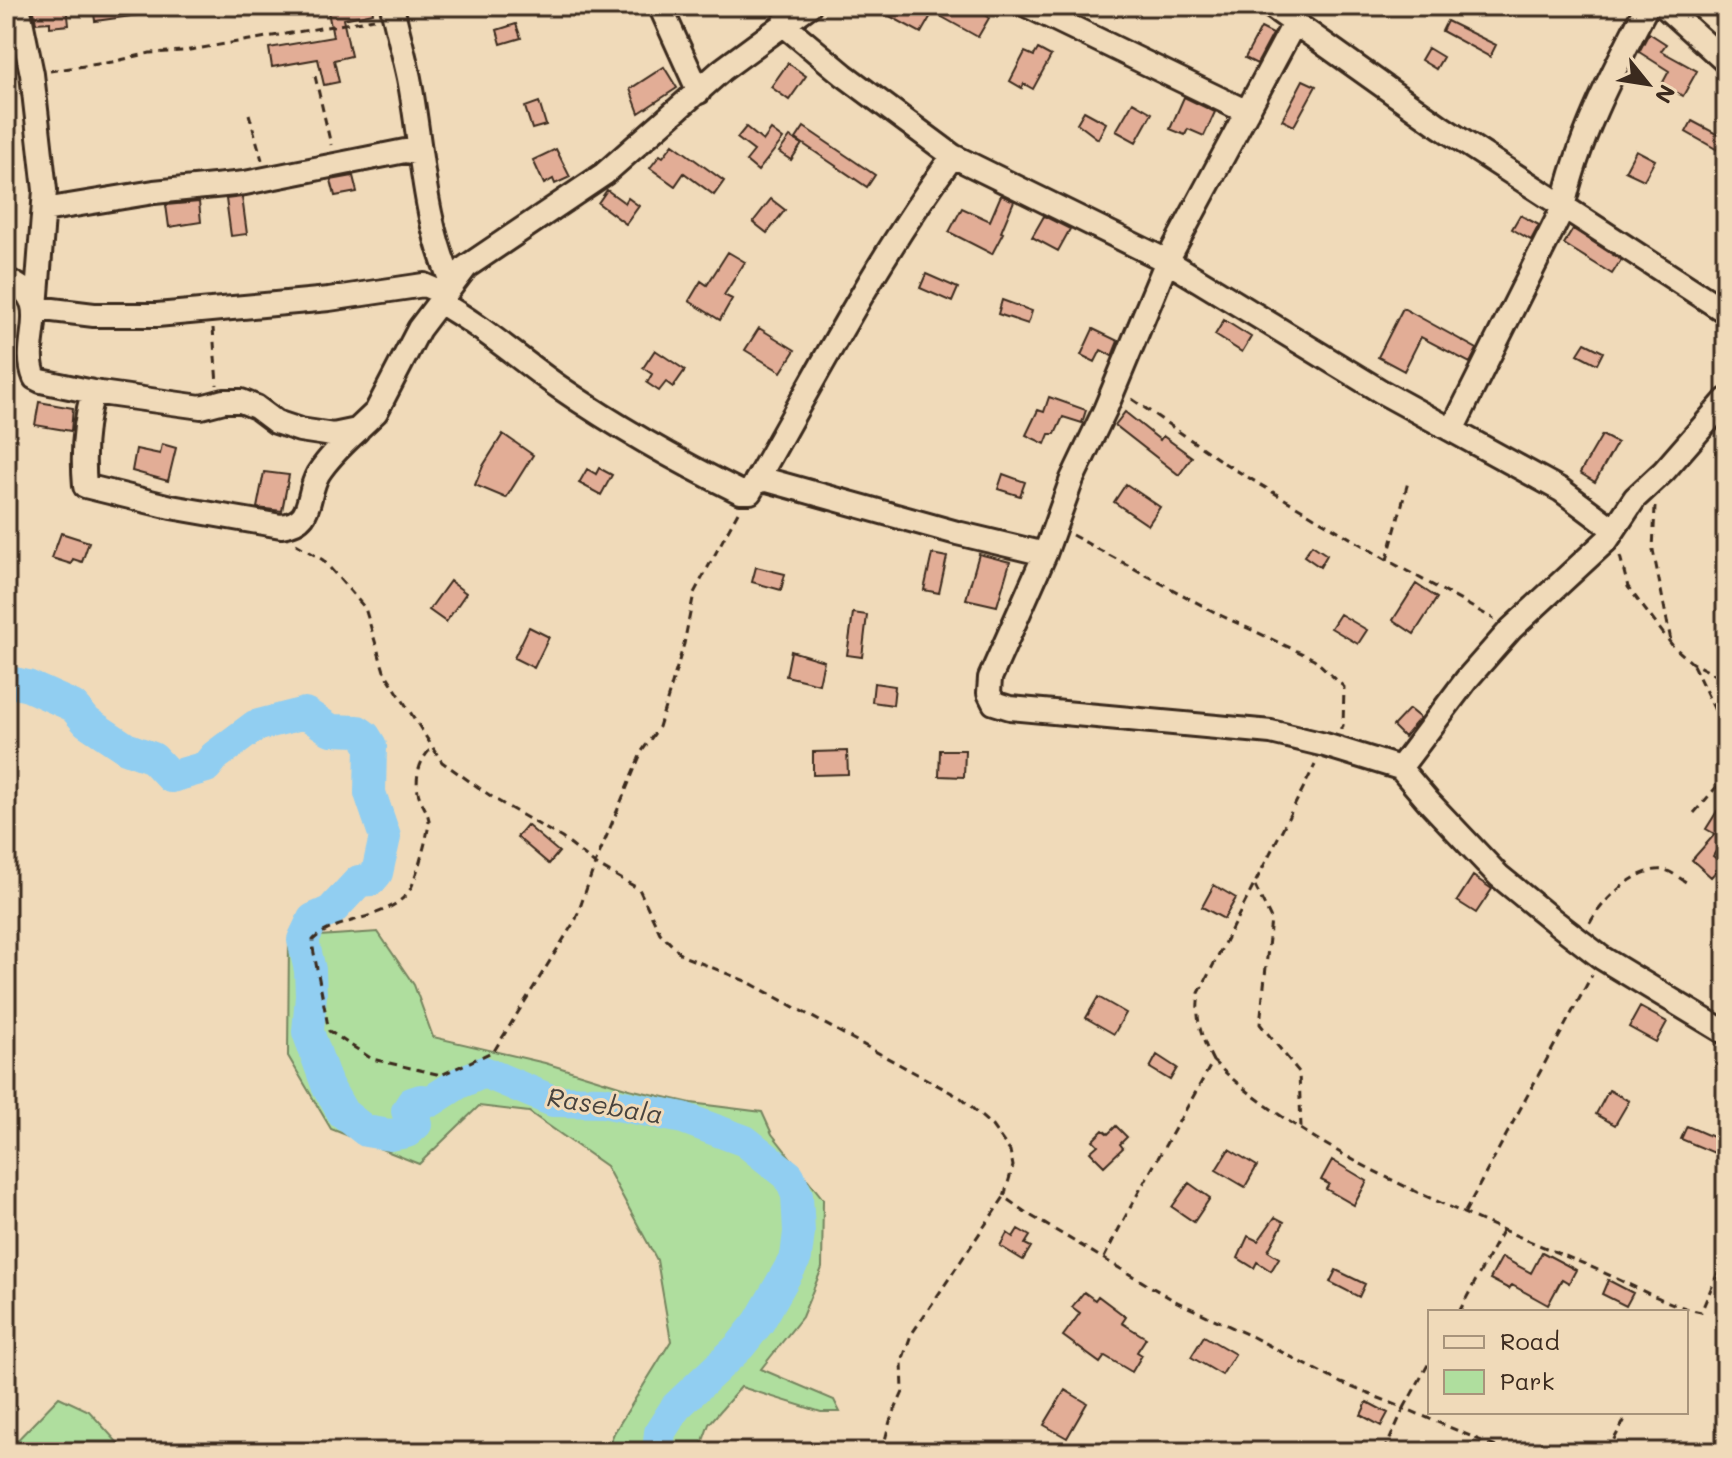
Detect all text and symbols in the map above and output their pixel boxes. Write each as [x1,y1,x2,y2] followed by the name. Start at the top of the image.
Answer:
[1608,44,1688,124] north arrow
[1649,80,1682,109] text: N
[545,1079,665,1131] water label: Rasebala
[1428,1310,1688,1414] legend
[1500,1325,1560,1356] text: Road
[1500,1365,1554,1396] text: Park

